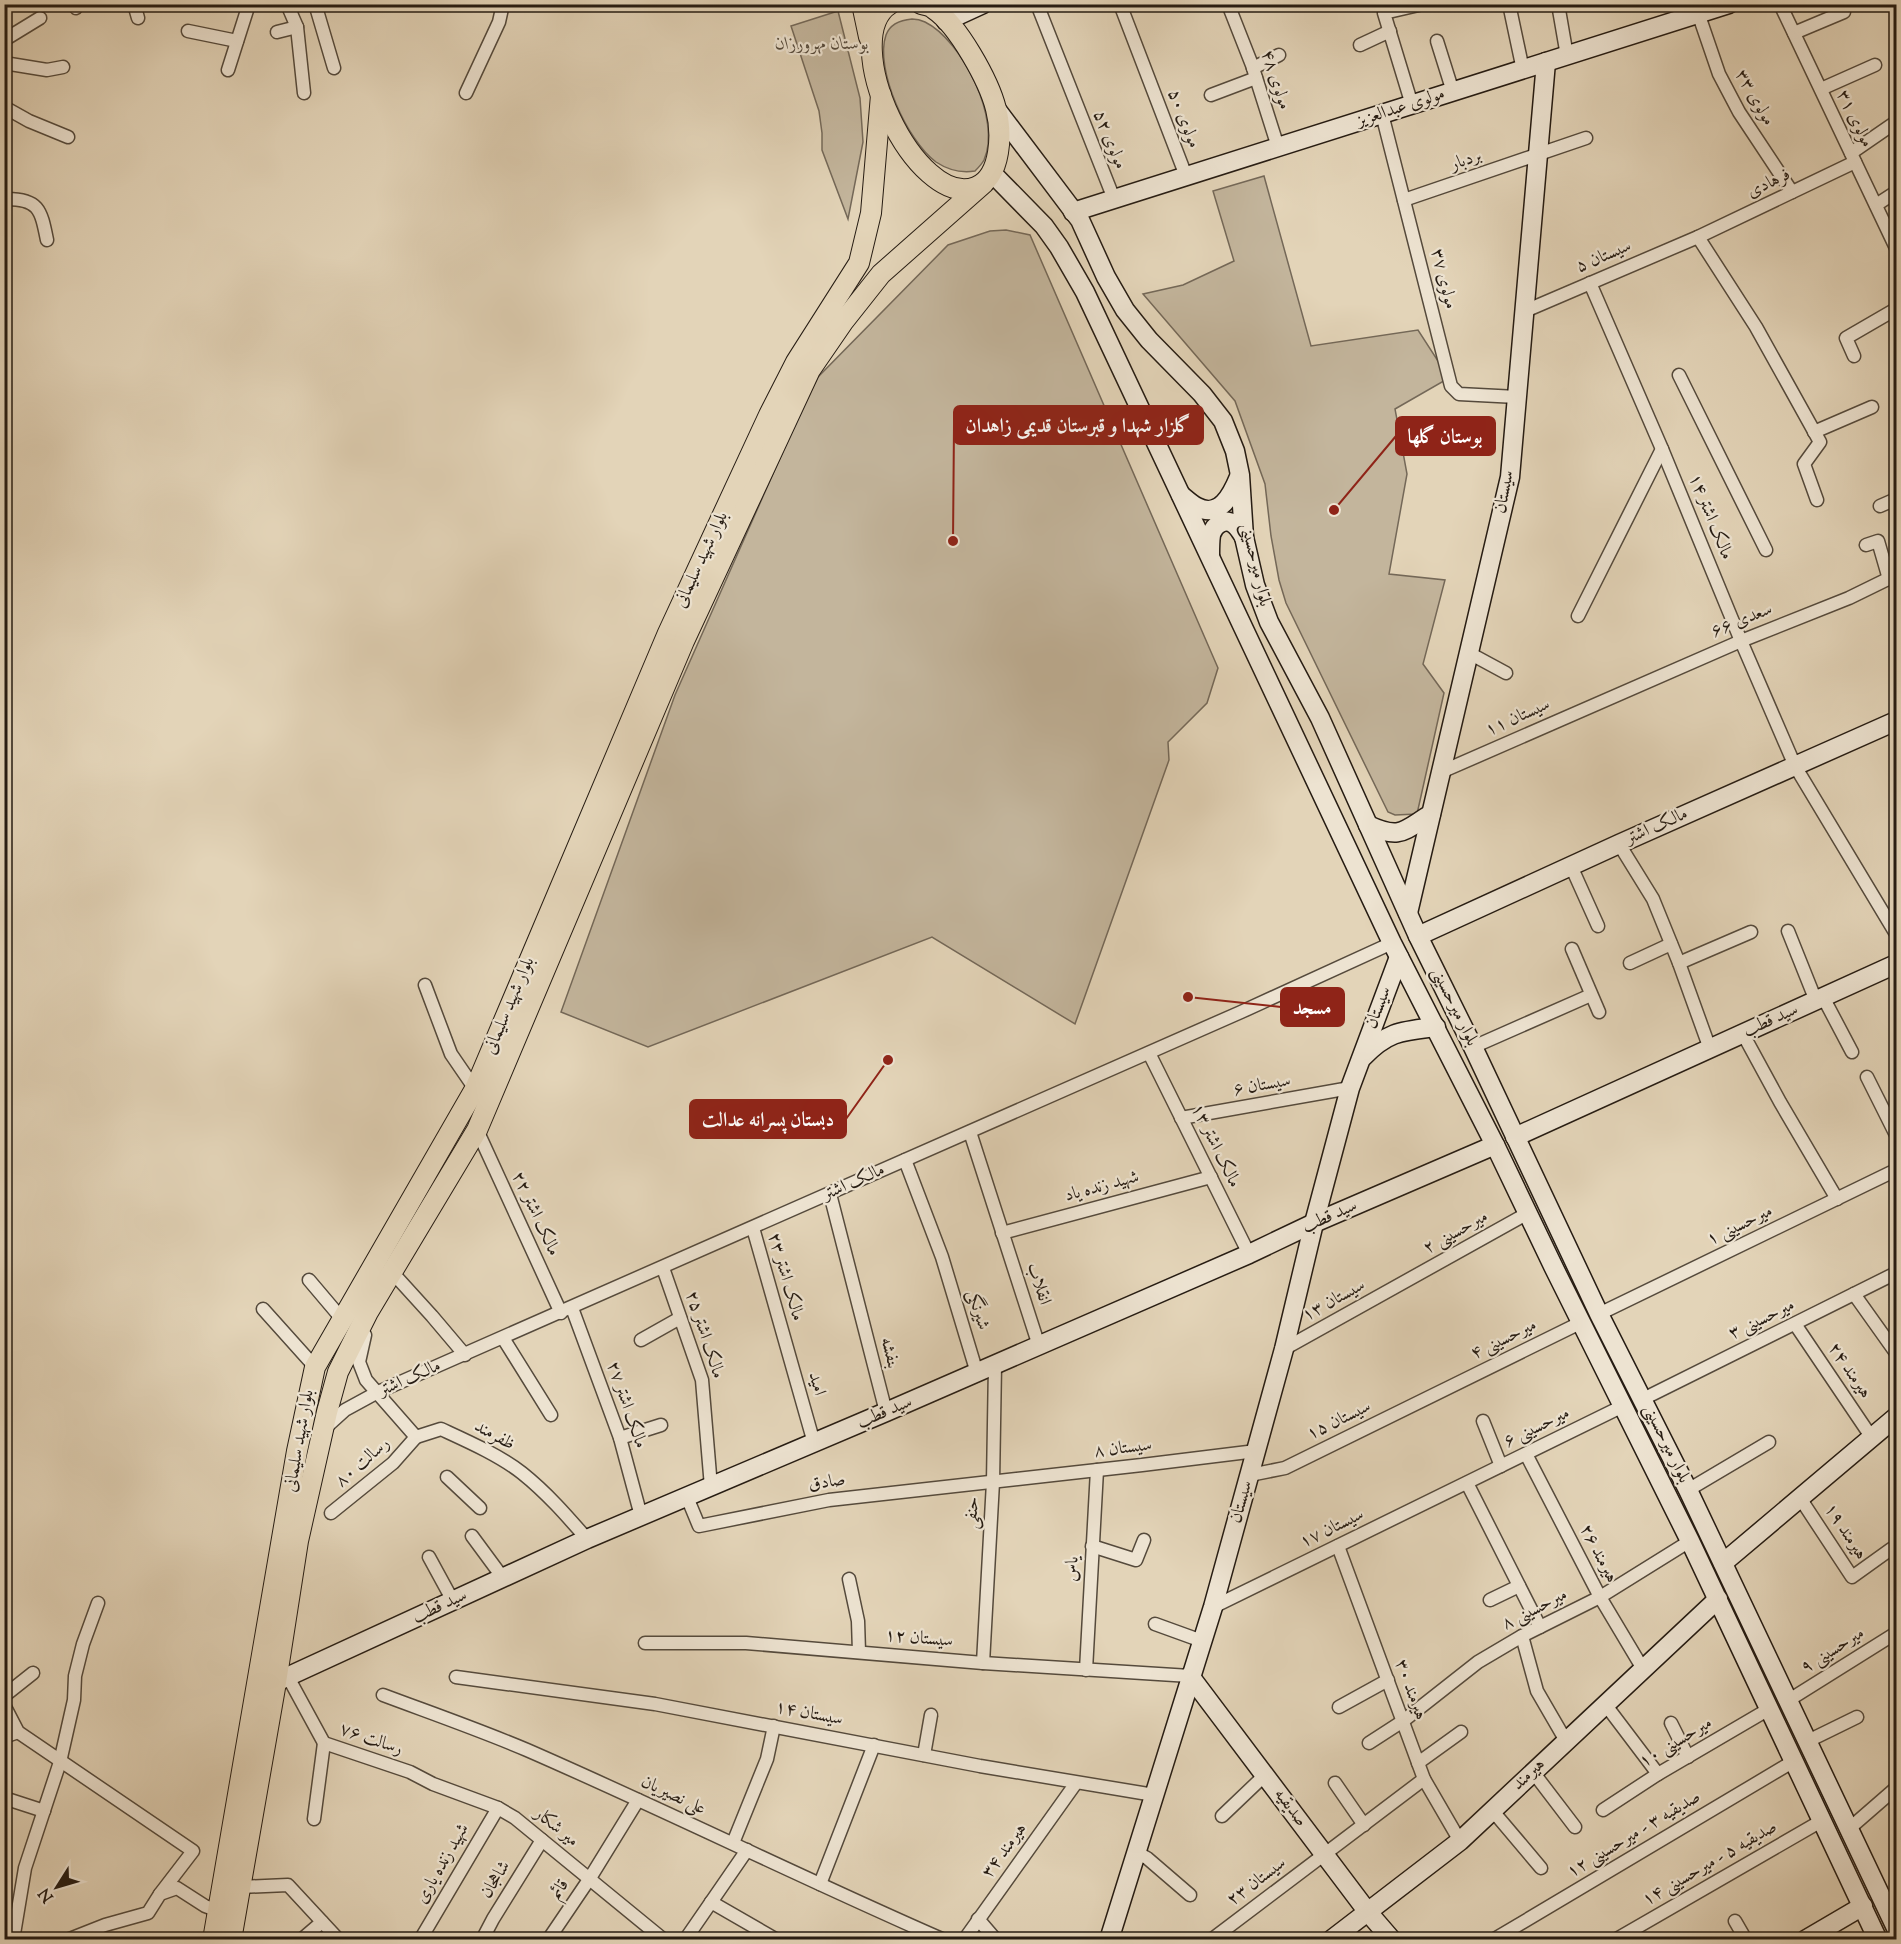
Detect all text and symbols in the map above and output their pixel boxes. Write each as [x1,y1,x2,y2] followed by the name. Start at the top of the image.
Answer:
[775,32,870,58] park label: بوستان مهرورزان
[1253,47,1297,113] street label: مولوی ۴۸
[1727,65,1781,131] street label: مولوی ۳۳
[1352,82,1449,135] street label: مولوی عبدالعزیز
[1160,86,1206,152] street label: مولوی ۵۰
[1829,86,1879,152] street label: مولوی ۳۱
[1085,107,1133,173] street label: مولوی ۵۲
[1445,144,1485,179] street label: بردبار
[1743,162,1795,206] street label: فرهادی
[1572,234,1636,280] street label: سیستان ۵
[1423,246,1463,312] street label: مولوی ۳۷
[954,406,1203,444] callout: گلزار شهدا و قبرستان قدیمی زاهدان
[965,413,1191,442] text: گلزار شهدا و قبرستان قدیمی زاهدان
[1396,417,1495,455] callout: بوستان گلها
[1407,424,1483,453] text: بوستان گلها
[1488,468,1522,516] street label: سیستان
[1681,470,1739,564] street label: مالک اشتر ۱۴
[668,508,736,612] street label: بلوار شهید سلیمانی
[1233,521,1277,609] street label: بلوار میرحسینی
[1707,597,1777,645] street label: سعدی ۶۶
[1481,692,1555,744] street label: سیستان ۱۱
[1620,802,1692,853] street label: مالک اشتر
[478,953,542,1059] street label: بلوار شهید سلیمانی
[1424,963,1484,1051] street label: بلوار میرحسینی
[1359,983,1399,1033] street label: سیستان
[1281,988,1344,1026] callout: مسجد
[1292,995,1332,1024] text: مسجد
[1739,997,1803,1045] street label: سید قطب
[1231,1068,1293,1104] street label: سیستان ۶
[690,1100,846,1138] callout: دبستان پسرانه عدالت
[1183,1100,1247,1192] street label: مالک اشتر ۱۳
[702,1107,834,1136] text: دبستان پسرانه عدالت
[817,1158,889,1209] street label: مالک اشتر
[1062,1165,1142,1209] street label: شهید زنده یاد
[504,1167,566,1261] street label: مالک اشتر ۲۲
[1298,1193,1362,1241] street label: سید قطب
[1702,1199,1778,1253] street label: میرحسینی ۱
[1419,1204,1493,1262] street label: میرحسینی ۲
[760,1230,810,1324] street label: مالک اشتر ۲۳
[1019,1259,1057,1309] street label: انقلاب
[1298,1273,1370,1329] street label: سیستان ۱۳
[959,1287,995,1333] street label: شیرنگی
[678,1288,730,1382] street label: مالک اشتر ۲۵
[1724,1293,1800,1347] street label: میرحسینی ۳
[1466,1313,1542,1367] street label: میرحسینی ۴
[873,1335,905,1371] street label: بنفشه
[1821,1338,1877,1404] street label: هیرمند ۲۴
[373,1354,445,1405] street label: مالک اشتر
[599,1358,653,1452] street label: مالک اشتر ۲۷
[800,1369,832,1399] street label: امید
[278,1388,322,1494] street label: بلوار شهید سلیمانی
[853,1390,917,1436] street label: سید قطب
[1302,1394,1376,1448] street label: سیستان ۱۵
[1636,1400,1696,1488] street label: بلوار میرحسینی
[1499,1401,1575,1455] street label: میرحسینی ۶
[469,1414,519,1458] street label: ظفرمند
[330,1432,396,1494] street label: رسالت ۸۰
[1093,1433,1153,1465] street label: سیستان ۸
[807,1467,847,1499] street label: صادق
[1223,1477,1261,1527] street label: سیستان
[959,1496,987,1530] street label: حنفی
[1817,1499,1873,1565] street label: هیرمند ۱۹
[1295,1502,1369,1556] street label: سیستان ۱۷
[1572,1520,1624,1588] street label: هیرمند ۲۶
[1059,1554,1087,1582] street label: یاس
[1498,1582,1572,1638] street label: میرحسینی ۸
[408,1583,472,1631] street label: سید قطب
[1796,1621,1870,1681] street label: میرحسینی ۹
[884,1623,954,1655] street label: سیستان ۱۲
[1387,1656,1433,1724] street label: هیرمند ۳۰
[773,1695,845,1733] street label: سیستان ۱۴
[1634,1711,1718,1775] street label: میرحسینی ۱۰
[336,1717,406,1763] street label: رسالت ۷۶
[1506,1753,1552,1797] street label: هیرمند
[636,1770,710,1822] street label: علی نصیریان
[1267,1783,1313,1833] street label: صدیقیه
[1562,1785,1706,1885] street label: صدیقیه ۳ - میرحسینی ۱۲
[526,1801,584,1854] street label: میر شکار
[1638,1815,1782,1913] street label: صدیقیه ۵ - میرحسینی ۱۴
[976,1818,1034,1884] street label: هیرمند ۳۴
[409,1819,477,1909] street label: شهید زنده یاری
[1222,1851,1292,1913] street label: سیستان ۲۳
[474,1856,518,1904] street label: شاهجان
[27,1857,87,1917] north arrow
[544,1874,577,1906] street label: قائم
[34,1882,60,1907] text: N

